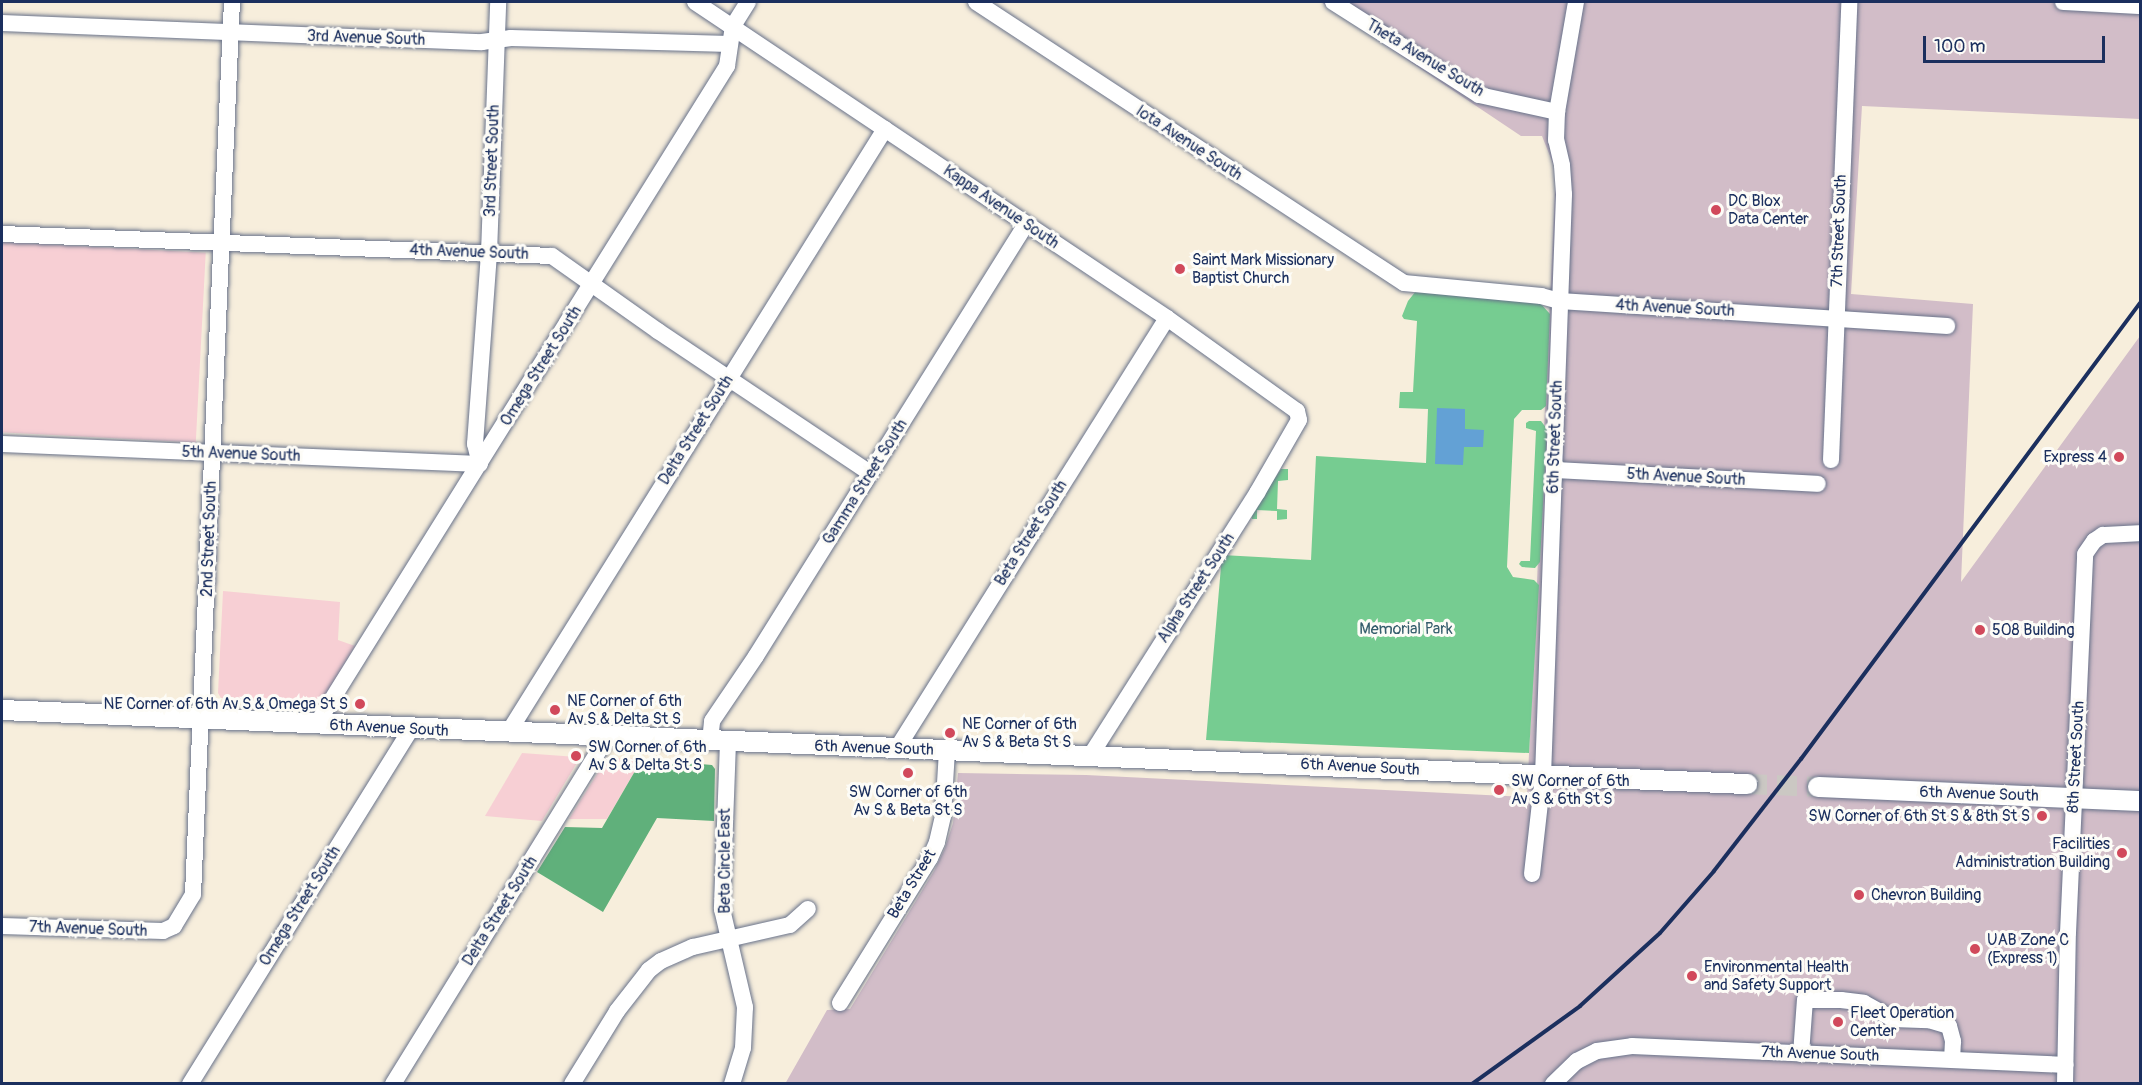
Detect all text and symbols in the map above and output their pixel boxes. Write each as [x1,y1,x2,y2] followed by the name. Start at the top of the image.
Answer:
[1363,15,1487,101] street label: Theta Avenue South
[1926,24,2108,62] scale bar
[307,26,425,50] street label: 3rd Avenue South
[1934,35,1986,58] text: 100 m
[1132,101,1246,185] street label: Iota Avenue South
[480,104,504,218] street label: 3rd Street South
[939,161,1063,253] street label: Kappa Avenue South
[1827,174,1851,288] street label: 7th Street South
[1728,191,1809,229] place label: DC Blox Data Center
[1709,203,1723,217] marker: DC Blox Data Center
[409,240,529,264] street label: 4th Avenue South
[1192,250,1334,288] place label: Saint Mark Missionary Baptist Church
[1173,262,1187,276] marker: Saint Mark Missionary Baptist Church
[1615,295,1735,321] street label: 4th Avenue South
[496,302,586,430] street label: Omega Street South
[655,372,737,488] street label: Delta Street South
[1543,380,1567,494] street label: 6th Street South
[819,416,911,548] street label: Gamma Street South
[181,442,301,466] street label: 5th Avenue South
[2044,447,2107,467] place label: Express 4
[2112,450,2126,464] marker: Express 4
[1626,464,1746,490] street label: 5th Avenue South
[991,477,1071,589] street label: Beta Street South
[197,481,221,597] street label: 2nd Street South
[1153,530,1239,646] street label: Alpha Street South
[1359,619,1453,639] park label: Memorial Park
[1992,620,2075,640] place label: 508 Building
[1973,623,1987,637] marker: 508 Building
[567,691,682,729] place label: NE Corner of 6th Av S & Delta St S
[104,694,348,714] place label: NE Corner of 6th Av S & Omega St S
[353,697,367,711] marker: NE Corner of 6th Av S & Omega St S
[2063,700,2089,814] street label: 8th Street South
[548,703,562,717] marker: NE Corner of 6th Av S & Delta St S
[962,714,1077,752] place label: NE Corner of 6th Av S & Beta St S
[329,715,449,741] street label: 6th Avenue South
[943,726,957,740] marker: NE Corner of 6th Av S & Beta St S
[814,736,934,760] street label: 6th Avenue South
[588,737,707,775] place label: SW Corner of 6th Av S & Delta St S
[569,749,583,763] marker: SW Corner of 6th Av S & Delta St S
[1300,754,1420,780] street label: 6th Avenue South
[901,766,915,780] marker: SW Corner of 6th Av S & Beta St S
[1511,771,1630,809] place label: SW Corner of 6th Av S & 6th St S
[849,782,967,820] place label: SW Corner of 6th Av S & Beta St S
[1919,782,2039,806] street label: 6th Avenue South
[1492,783,1506,797] marker: SW Corner of 6th Av S & 6th St S
[1808,806,2030,826] place label: SW Corner of 6th St S & 8th St S
[715,808,735,914] street label: Beta Circle East
[2035,809,2049,823] marker: SW Corner of 6th St S & 8th St S
[1955,834,2110,872] place label: Facilities Administration Building
[255,842,345,970] street label: Omega Street South
[884,846,940,922] street label: Beta Street
[2115,846,2129,860] marker: Facilities Administration Building
[459,853,541,969] street label: Delta Street South
[1871,885,1981,905] place label: Chevron Building
[1852,888,1866,902] marker: Chevron Building
[28,917,148,941] street label: 7th Avenue South
[1987,930,2069,968] place label: UAB Zone C (Express 1)
[1968,942,1982,956] marker: UAB Zone C (Express 1)
[1704,957,1849,995] place label: Environmental Health and Safety Support
[1685,969,1699,983] marker: Environmental Health and Safety Support
[1850,1003,1954,1041] place label: Fleet Operation Center
[1831,1015,1845,1029] marker: Fleet Operation Center
[1760,1042,1880,1066] street label: 7th Avenue South

